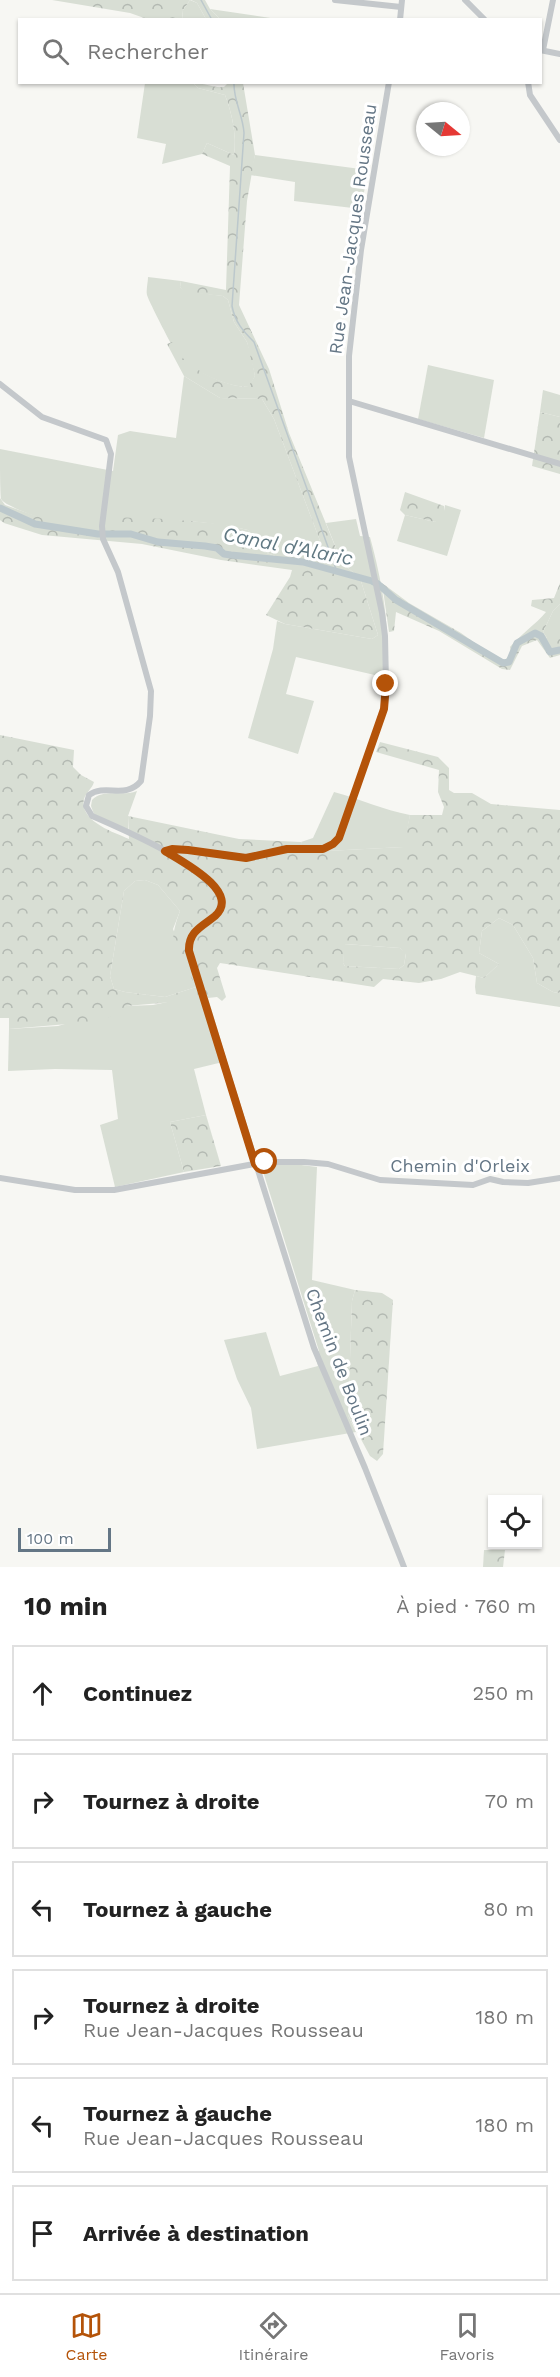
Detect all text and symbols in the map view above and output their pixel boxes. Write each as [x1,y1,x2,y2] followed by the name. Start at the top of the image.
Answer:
[18,18,542,84] search box
[39,35,72,68] icon: search
[87,39,209,64] text: Rechercher
[325,102,380,355] street label: Rue Jean-Jacques Rousseau
[416,102,470,156] north arrow
[221,522,355,570] water label: Canal d'Alaric
[372,670,398,696] route end
[251,1148,277,1174] route start
[390,1155,530,1176] street label: Chemin d'Orleix
[302,1285,377,1438] street label: Chemin de Boulin
[488,1495,542,1549] map controls
[488,1495,542,1549] button: locate
[18,1525,111,1552] scale bar
[27,1529,74,1548] text: 100 m
[24,1591,108,1621] text: 10 min
[396,1594,536,1618] text: À pied · 760 m
[26,1677,59,1710] icon: ahead
[83,1681,192,1706] text: Continuez
[472,1681,534,1705] text: 250 m
[26,1785,59,1818] icon: right
[83,1789,260,1814] text: Tournez à droite
[485,1789,534,1813] text: 70 m
[26,1893,59,1926] icon: left
[83,1897,272,1922] text: Tournez à gauche
[483,1897,534,1921] text: 80 m
[83,1993,260,2018] text: Tournez à droite
[26,2001,59,2034] icon: right
[476,2005,534,2029] text: 180 m
[83,2018,364,2042] text: Rue Jean-Jacques Rousseau
[83,2101,272,2126] text: Tournez à gauche
[26,2109,59,2142] icon: left
[476,2113,534,2137] text: 180 m
[83,2126,364,2150] text: Rue Jean-Jacques Rousseau
[26,2217,59,2250] icon: arrive
[83,2221,309,2246] text: Arrivée à destination
[66,2309,108,2364] tab: Carte
[239,2309,309,2364] tab: Itinéraire
[440,2309,494,2364] tab: Favoris

